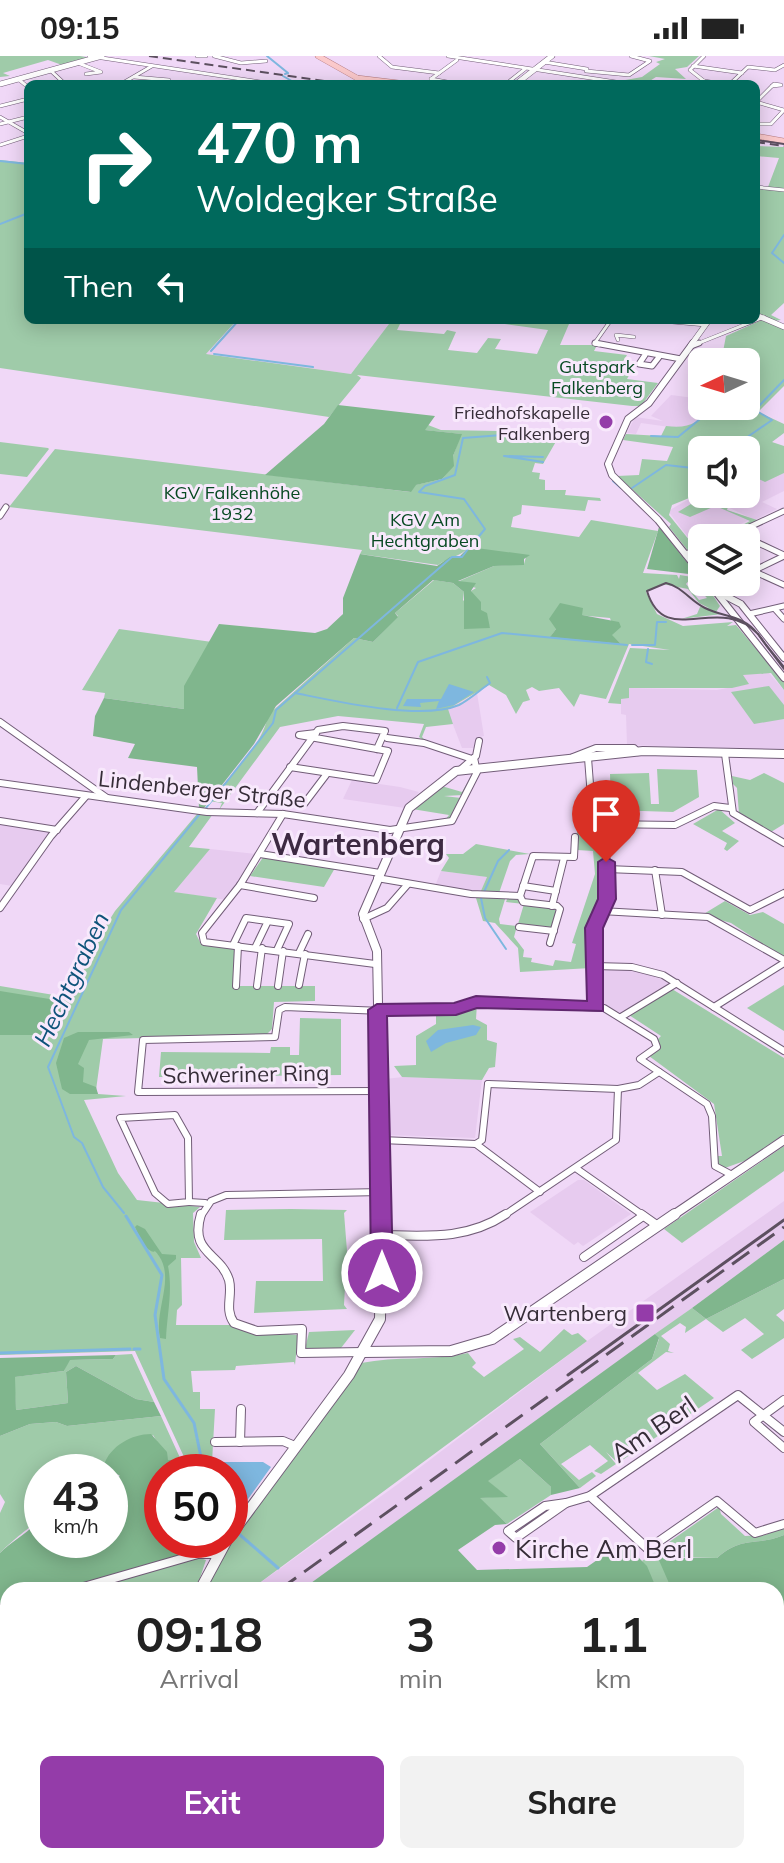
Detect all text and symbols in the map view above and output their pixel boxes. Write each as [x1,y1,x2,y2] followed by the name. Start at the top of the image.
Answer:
[40,9,119,47] text: 09:15
[196,107,363,177] text: 470 m
[64,112,168,216] icon: right
[196,176,498,221] text: Woldegker Straße
[150,264,194,308] icon: left
[64,267,134,305] text: Then
[688,348,760,420] north arrow
[688,348,760,596] map controls
[551,355,643,399] park label: Gutspark Falkenberg
[454,401,590,445] place label: Friedhofskapelle Falkenberg
[597,413,615,431] marker: Friedhofskapelle Falkenberg
[688,436,760,508] button: sound
[164,481,300,525] park label: KGV Falkenhöhe 1932
[371,508,479,552] park label: KGV Am Hechtgraben
[688,524,760,596] button: layers
[97,764,307,814] street label: Lindenberger Straße
[572,780,640,862] pin
[584,792,628,836] icon: arrive
[271,825,445,863] district label: Wartenberg
[27,907,115,1051] water label: Hechtgraben
[162,1059,330,1089] street label: Schweriner Ring
[340,1231,424,1315] position arrow
[503,1299,627,1327] place label: Wartenberg
[634,1302,656,1324] marker: Wartenberg
[604,1388,702,1470] street label: Am Berl
[144,1454,248,1558] speed limit sign: 50
[52,1471,100,1521] text: 43
[53,1513,99,1538] text: km/h
[515,1532,692,1565] place label: Kirche Am Berl
[490,1539,508,1557] marker: Kirche Am Berl
[136,1604,263,1664] text: 09:18
[406,1604,435,1664] text: 3
[579,1604,648,1664] text: 1.1
[160,1662,239,1695] text: Arrival
[399,1662,443,1695] text: min
[595,1662,632,1695] text: km
[40,1756,384,1848] button: Exit
[400,1756,744,1848] button: Share

